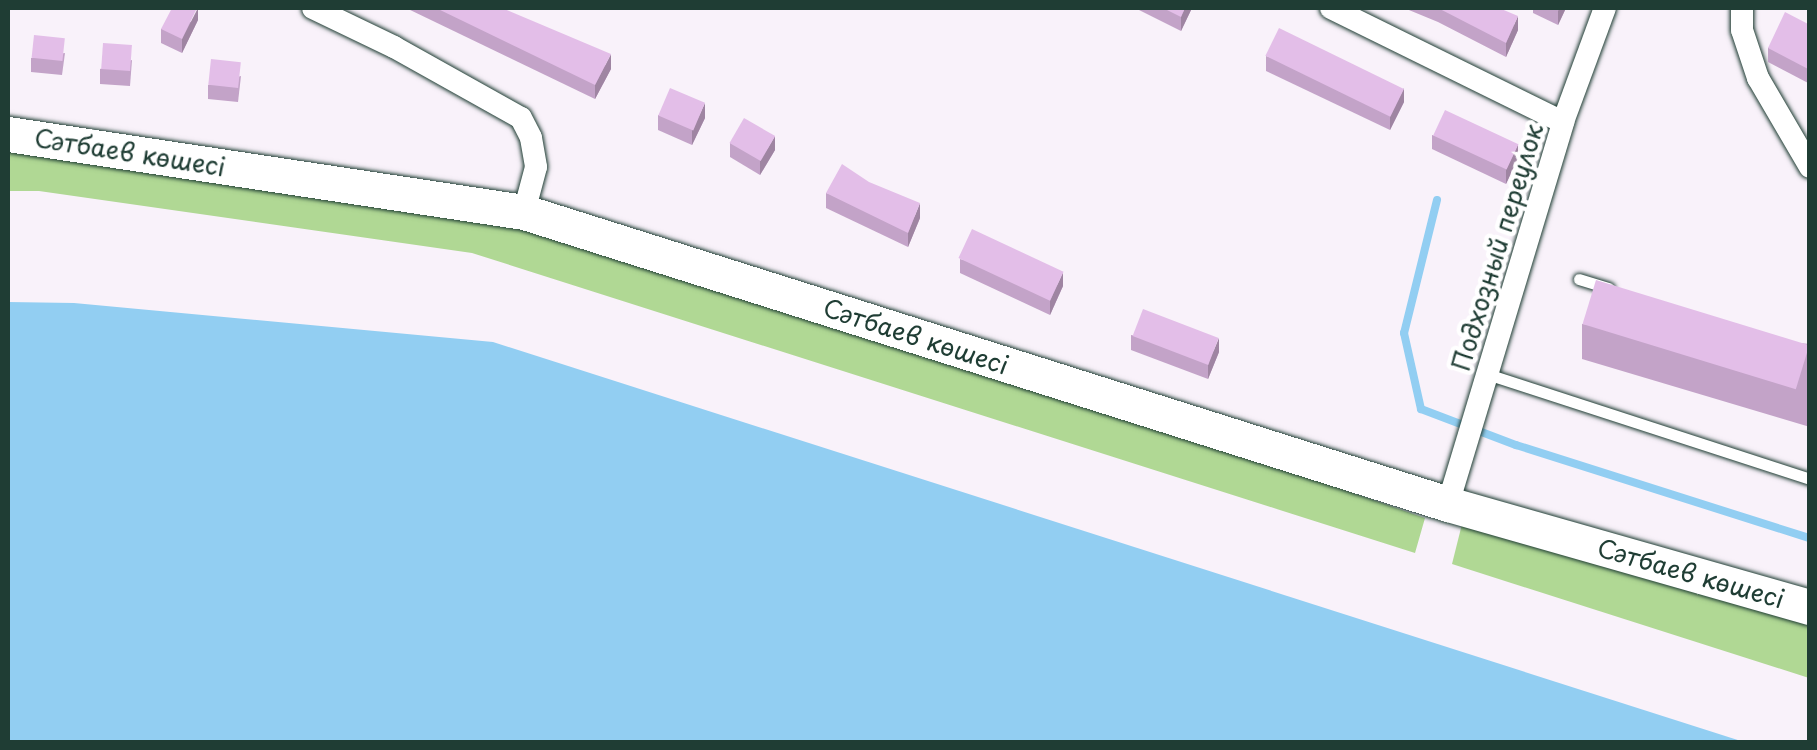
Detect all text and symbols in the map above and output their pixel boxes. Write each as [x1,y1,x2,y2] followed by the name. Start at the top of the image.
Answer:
[1445,120,1549,374] street label: Подхозный переулок
[32,122,228,182] street label: Сәтбаев көшесі
[820,292,1012,380] street label: Сәтбаев көшесі
[1594,532,1788,614] street label: Сәтбаев көшесі

